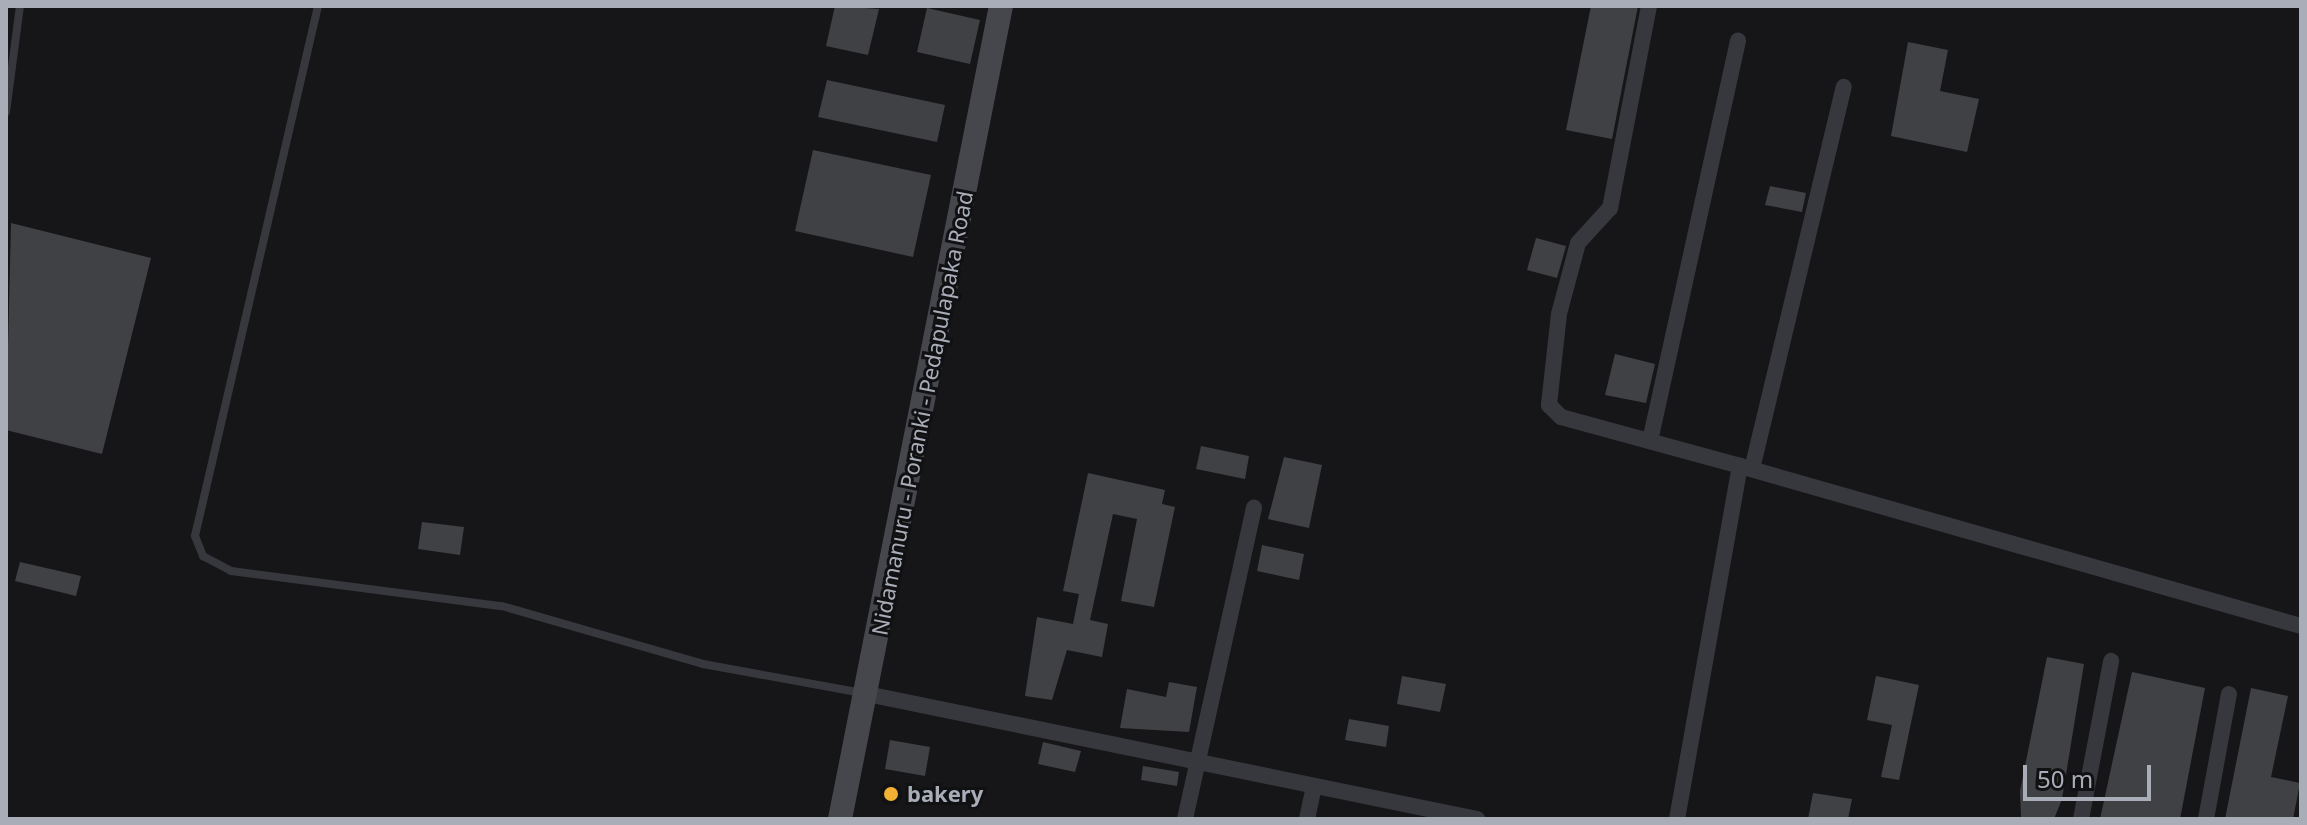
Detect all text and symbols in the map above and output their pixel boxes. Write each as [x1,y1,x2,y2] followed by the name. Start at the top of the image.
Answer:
[866,189,978,637] street label: Nidamanuru - Poranki - Pedapulapaka Road
[2027,749,2155,799] scale bar
[2037,762,2093,795] text: 50 m
[907,781,983,807] place label: bakery
[882,785,900,803] marker: bakery

